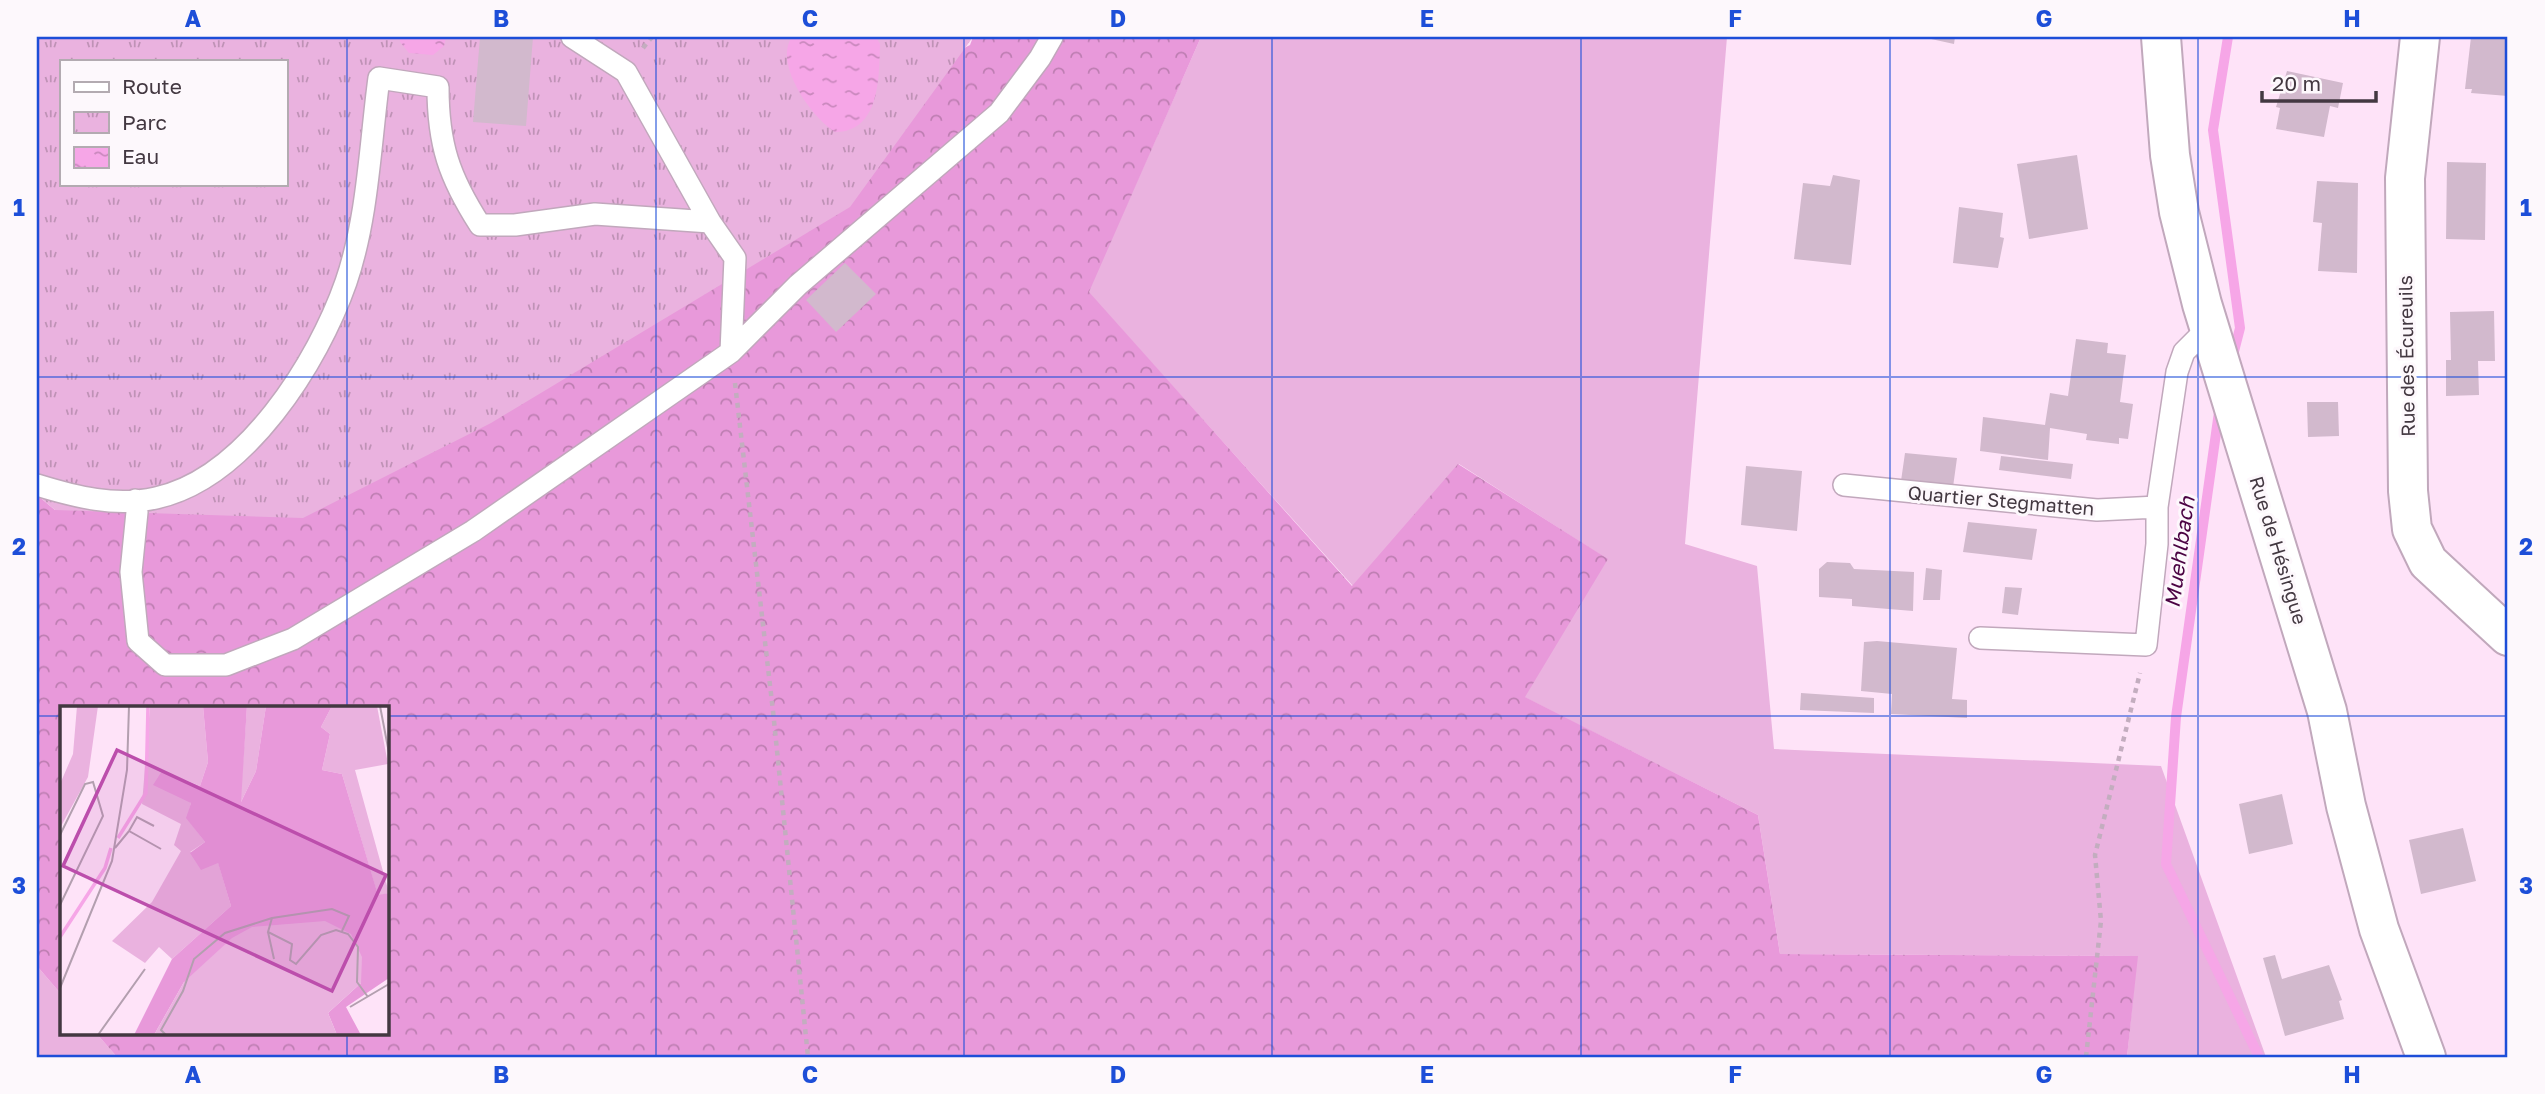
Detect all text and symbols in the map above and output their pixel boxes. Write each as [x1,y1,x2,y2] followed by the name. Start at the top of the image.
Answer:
[185,4,202,32] text: A
[493,4,509,32] text: B
[802,4,818,32] text: C
[1110,4,1126,32] text: D
[1420,4,1434,32] text: E
[1728,4,1742,32] text: F
[2036,4,2052,32] text: G
[2343,4,2361,32] text: H
[60,60,287,186] legend
[2262,60,2375,104] scale bar
[2272,70,2321,96] text: 20 m
[122,73,182,99] text: Route
[122,109,167,135] text: Parc
[122,143,159,169] text: Eau
[13,193,25,221] text: 1
[2520,193,2532,221] text: 1
[2393,275,2419,437] street label: Rue des Écureuils
[2246,473,2312,627] street label: Rue de Hésingue
[1907,480,2095,520] street label: Quartier Stegmatten
[2158,494,2200,609] water label: Muehlbach
[12,532,26,560] text: 2
[2519,532,2533,560] text: 2
[60,706,388,1034] inset map
[12,871,26,899] text: 3
[2519,871,2533,899] text: 3
[185,1060,202,1088] text: A
[493,1060,509,1088] text: B
[802,1060,818,1088] text: C
[1110,1060,1126,1088] text: D
[1420,1060,1434,1088] text: E
[1728,1060,1742,1088] text: F
[2036,1060,2052,1088] text: G
[2343,1060,2361,1088] text: H

